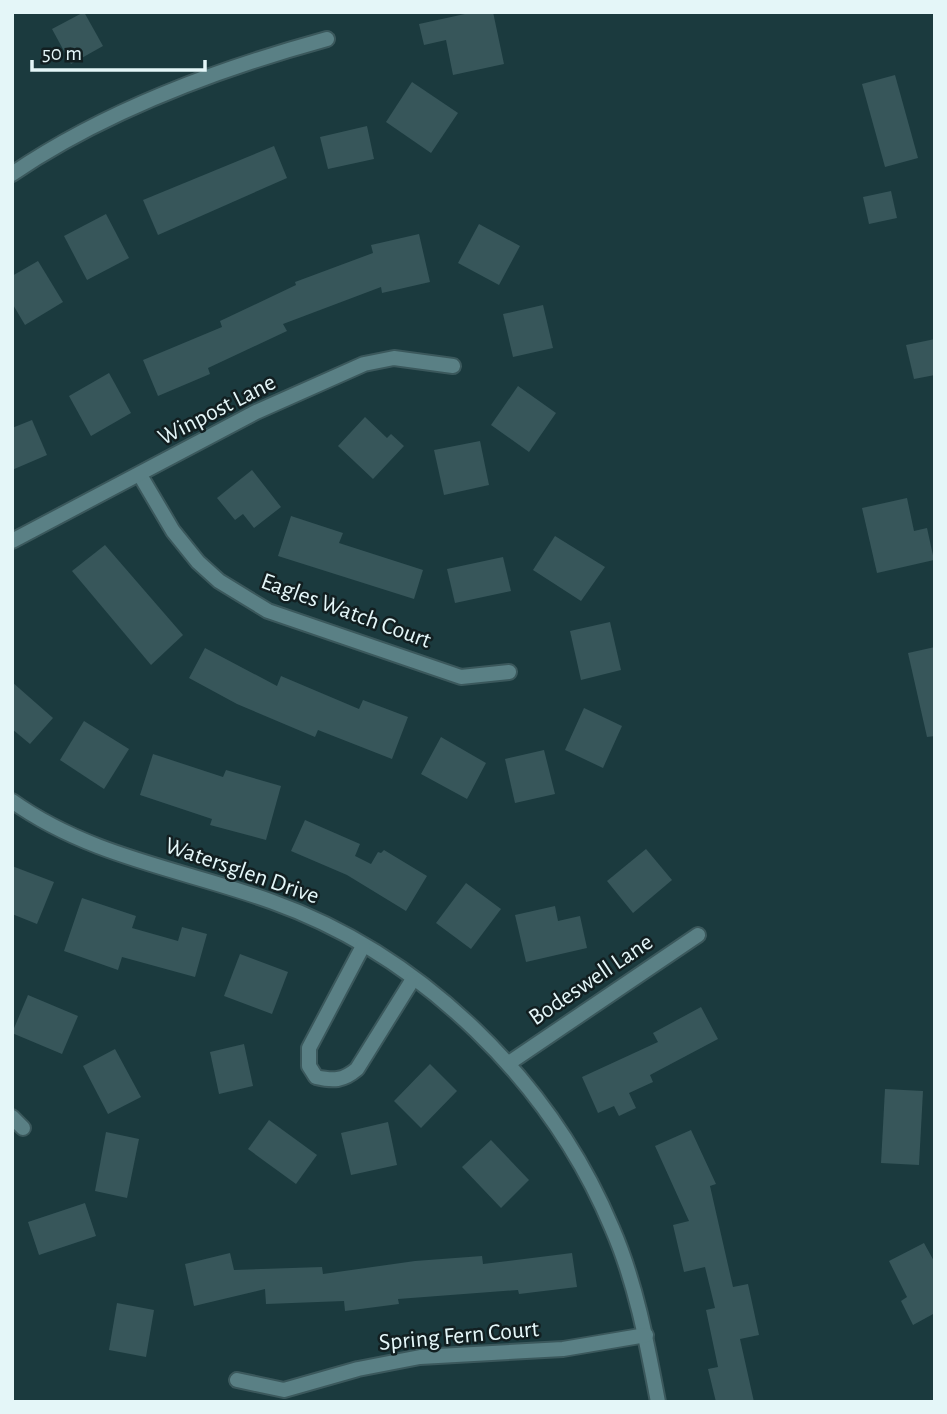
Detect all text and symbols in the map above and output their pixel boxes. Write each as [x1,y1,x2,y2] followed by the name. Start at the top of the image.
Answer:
[32,28,205,72] scale bar
[42,43,82,64] text: 50 m
[154,370,280,450] street label: Winpost Lane
[258,569,435,653] street label: Eagles Watch Court
[162,833,322,909] street label: Watersglen Drive
[525,930,657,1030] street label: Bodeswell Lane
[378,1317,540,1355] street label: Spring Fern Court

